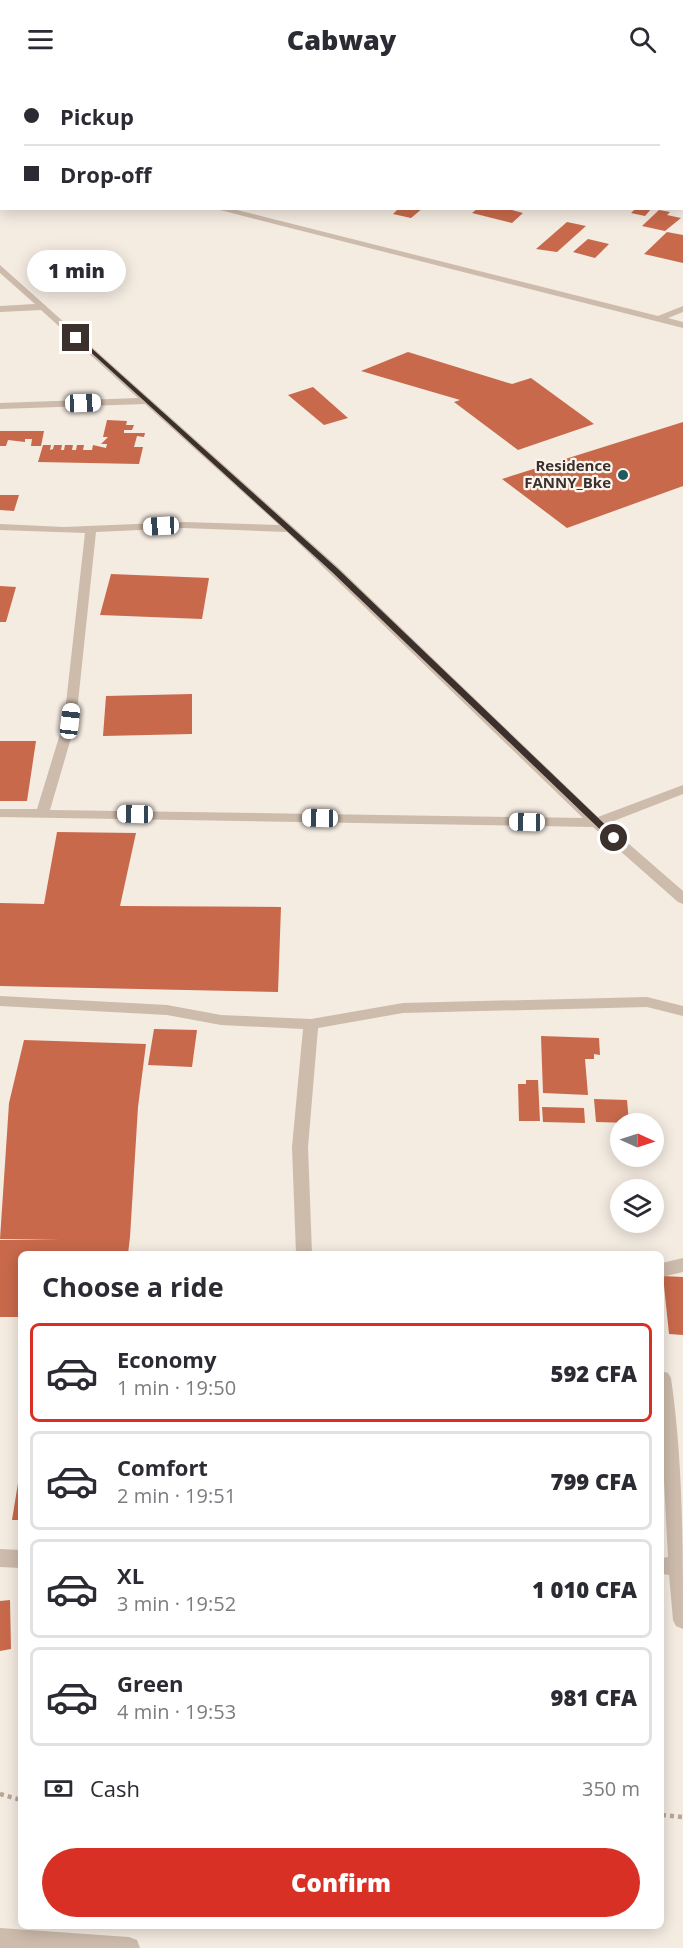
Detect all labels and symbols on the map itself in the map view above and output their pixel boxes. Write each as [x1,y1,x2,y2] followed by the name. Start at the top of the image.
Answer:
[26,251,125,293] callout: 1 min
[62,324,89,351] route end
[65,393,101,413] car
[524,455,611,492] place label: Residence FANNY_Bke
[616,468,630,482] marker: Residence FANNY_Bke
[143,516,179,536] car
[59,702,81,740] car
[117,805,153,823] car
[302,809,338,827] car
[509,813,545,831] car
[600,824,627,851] route start
[610,1113,664,1167] north arrow

